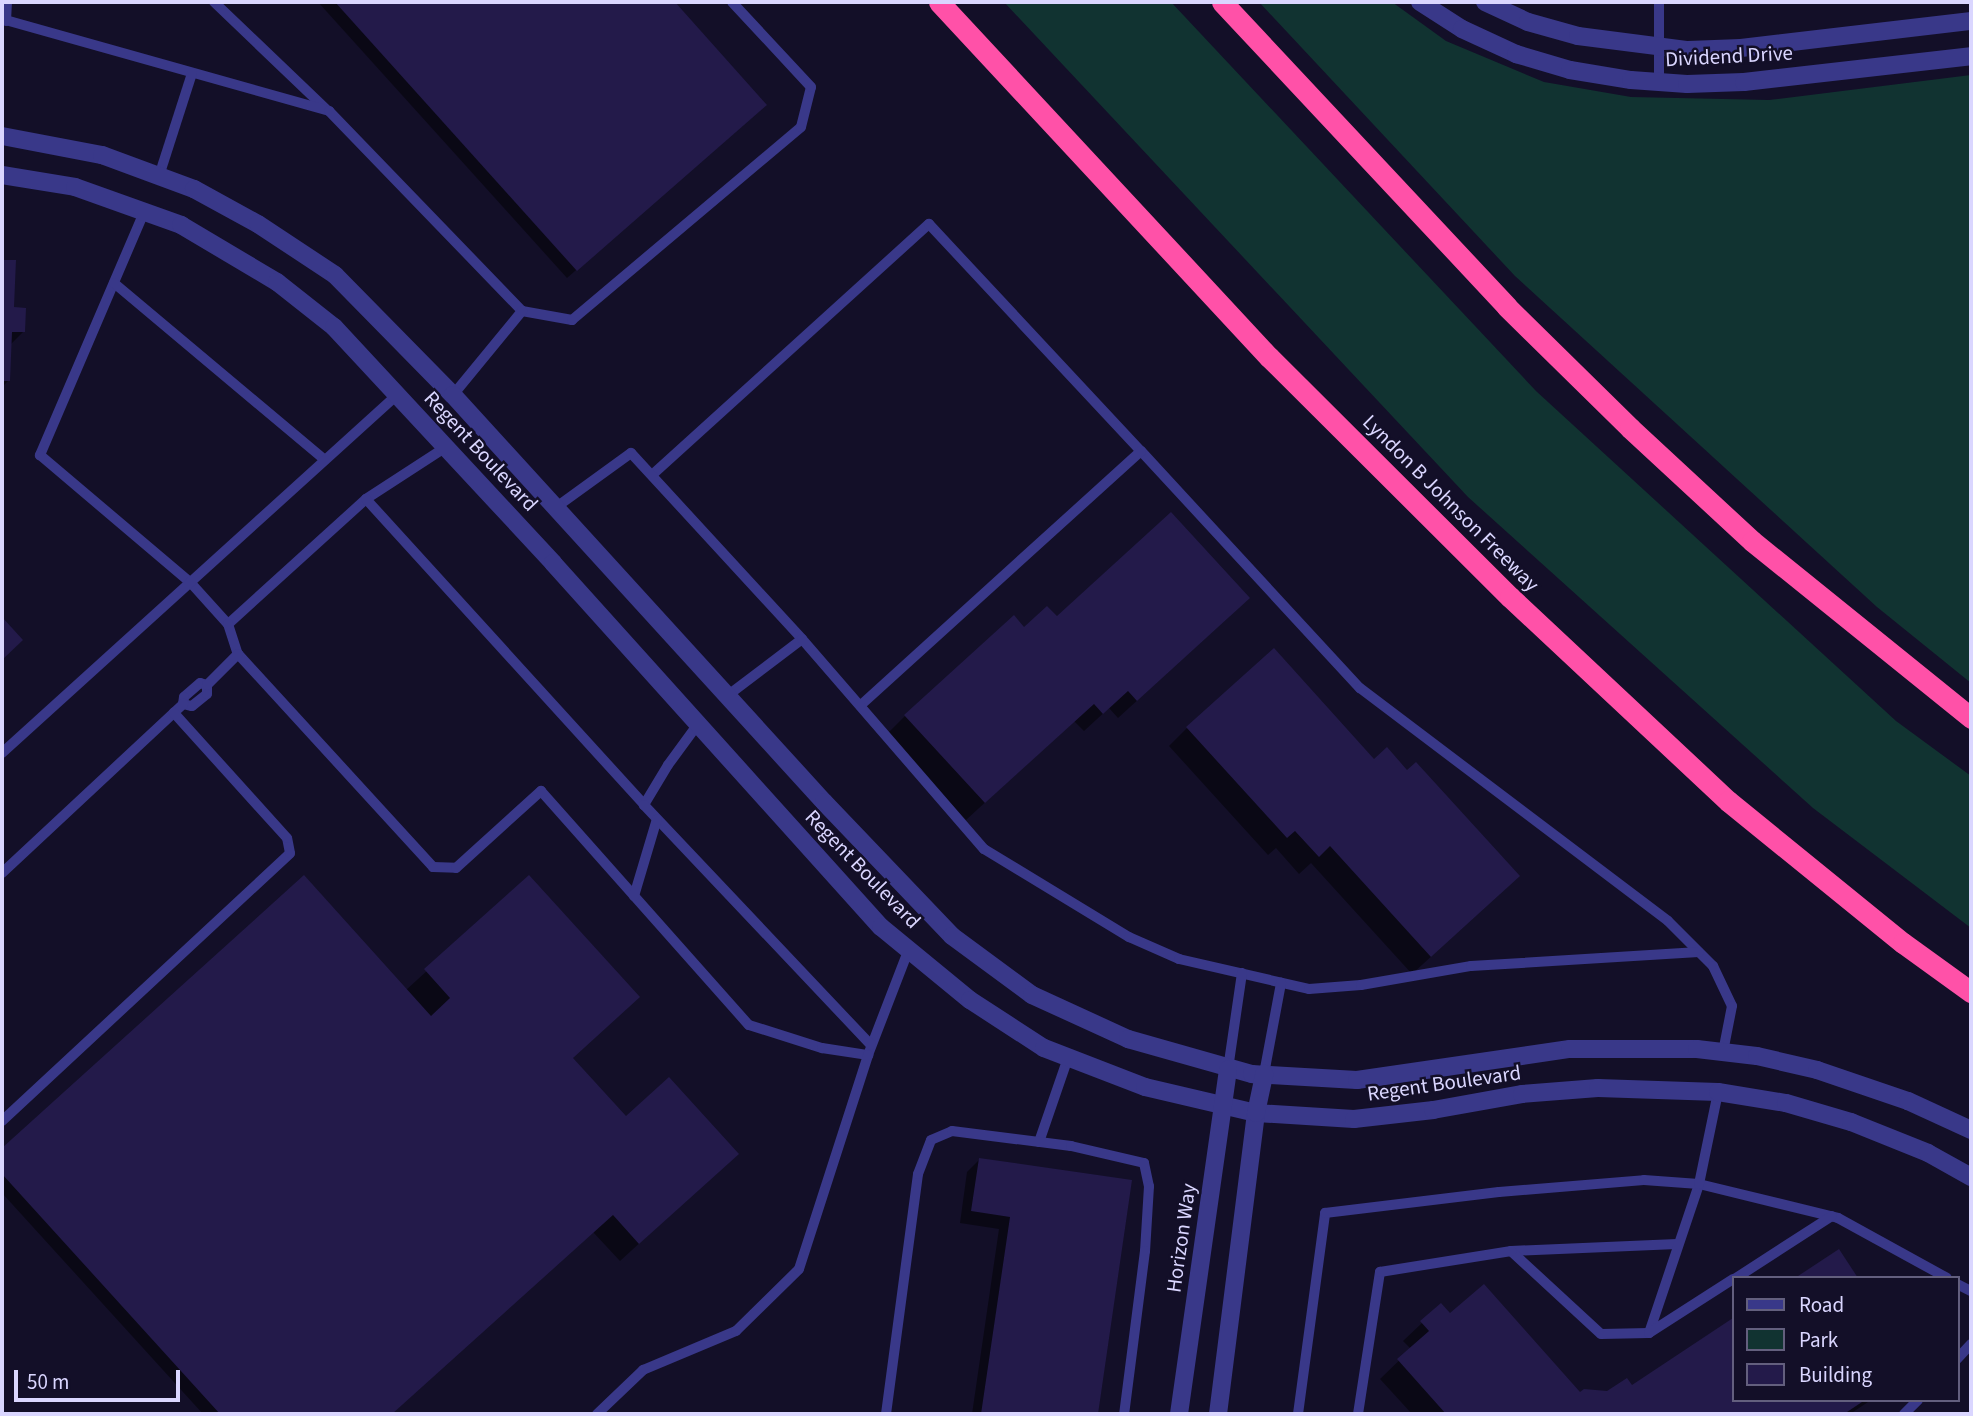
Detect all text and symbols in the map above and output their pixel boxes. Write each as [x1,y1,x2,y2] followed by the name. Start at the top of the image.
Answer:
[1664,40,1794,72] street label: Dividend Drive
[419,386,543,516] street label: Regent Boulevard
[1357,409,1545,597] street label: Lyndon B Johnson Freeway
[800,804,926,934] street label: Regent Boulevard
[1365,1060,1523,1106] street label: Regent Boulevard
[1161,1182,1201,1294] street label: Horizon Way
[1731,1276,1959,1402] legend
[1799,1290,1844,1320] text: Road
[1799,1325,1838,1355] text: Park
[18,1356,184,1400] scale bar
[1799,1360,1872,1390] text: Building
[27,1367,69,1397] text: 50 m

